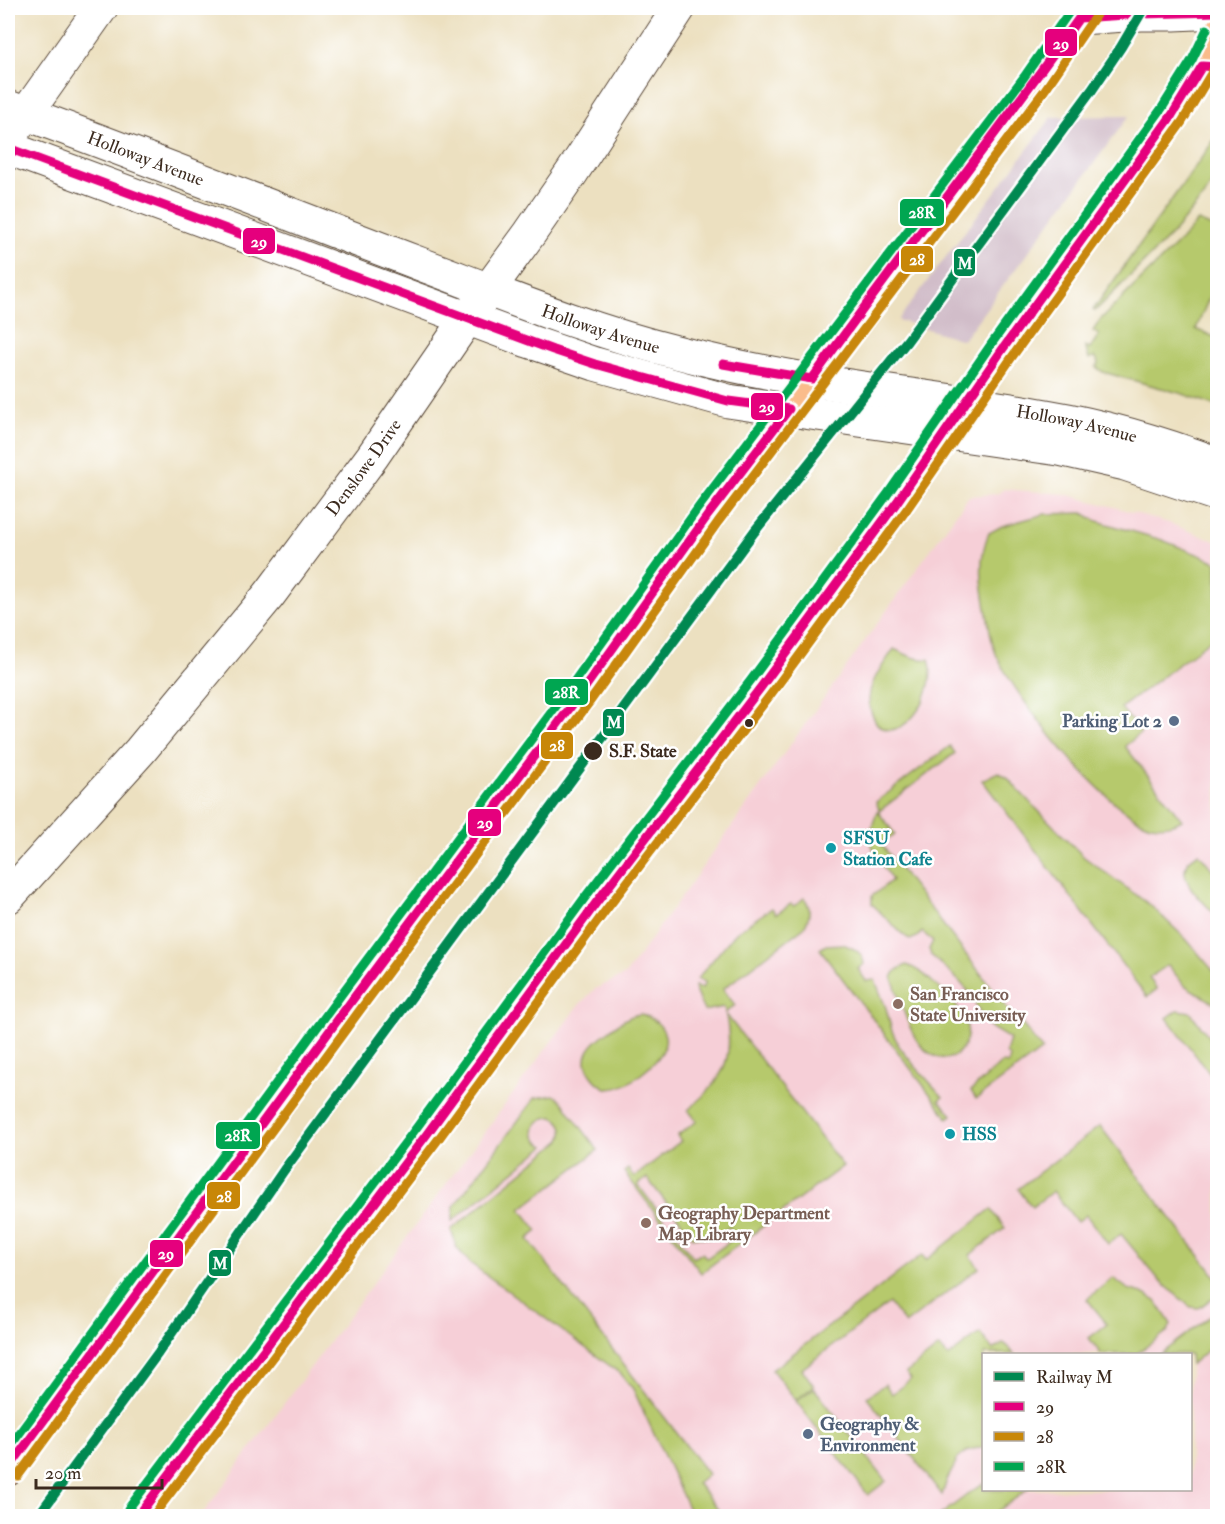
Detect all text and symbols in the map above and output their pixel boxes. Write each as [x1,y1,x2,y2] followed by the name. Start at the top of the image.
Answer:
[1044,28,1078,57] line badge: 29
[1053,34,1069,54] text: 29
[84,126,208,191] street label: Holloway Avenue
[899,198,945,227] line badge: 28R
[908,203,937,223] text: 28R
[242,227,276,255] line badge: 29
[251,232,267,252] text: 29
[900,245,934,273] line badge: 28
[953,248,976,277] line badge: M
[909,250,925,270] text: 28
[956,254,973,274] text: M
[538,299,663,359] street label: Holloway Avenue
[750,392,784,421] line badge: 29
[759,397,775,417] text: 29
[1015,400,1140,448] street label: Holloway Avenue
[321,414,407,520] street label: Denslowe Drive
[544,678,589,706] line badge: 28R
[552,683,581,703] text: 28R
[602,708,625,737] line badge: M
[1062,710,1162,733] place label: Parking Lot 2
[605,713,622,733] text: M
[1167,714,1181,728] marker: Parking Lot 2
[743,717,755,729] unlabelled marker
[540,731,574,760] line badge: 28
[549,736,565,756] text: 28
[582,740,604,762] marker: S.F. State
[609,740,677,763] place label: S.F. State
[467,808,502,837] line badge: 29
[477,813,493,833] text: 29
[843,827,933,871] place label: SFSU Station Cafe
[824,841,838,855] marker: SFSU Station Cafe
[910,983,1027,1027] place label: San Francisco State University
[891,997,905,1011] marker: San Francisco State University
[215,1121,261,1150] line badge: 28R
[962,1123,997,1146] place label: HSS
[224,1126,253,1146] text: 28R
[943,1127,957,1141] marker: HSS
[206,1181,241,1210] line badge: 28
[216,1187,232,1207] text: 28
[657,1202,830,1246] place label: Geography Department Map Library
[639,1216,653,1230] marker: Geography Department Map Library
[149,1239,184,1268] line badge: 29
[158,1244,174,1264] text: 29
[208,1249,232,1277] line badge: M
[211,1254,228,1274] text: M
[982,1353,1192,1491] legend
[1036,1366,1113,1389] text: Railway M
[1036,1396,1054,1419] text: 29
[820,1413,919,1457] place label: Geography & Environment
[1036,1426,1054,1449] text: 28
[801,1427,815,1441] marker: Geography & Environment
[36,1452,162,1490] scale bar
[1036,1456,1068,1479] text: 28R
[45,1462,81,1485] text: 20 m

